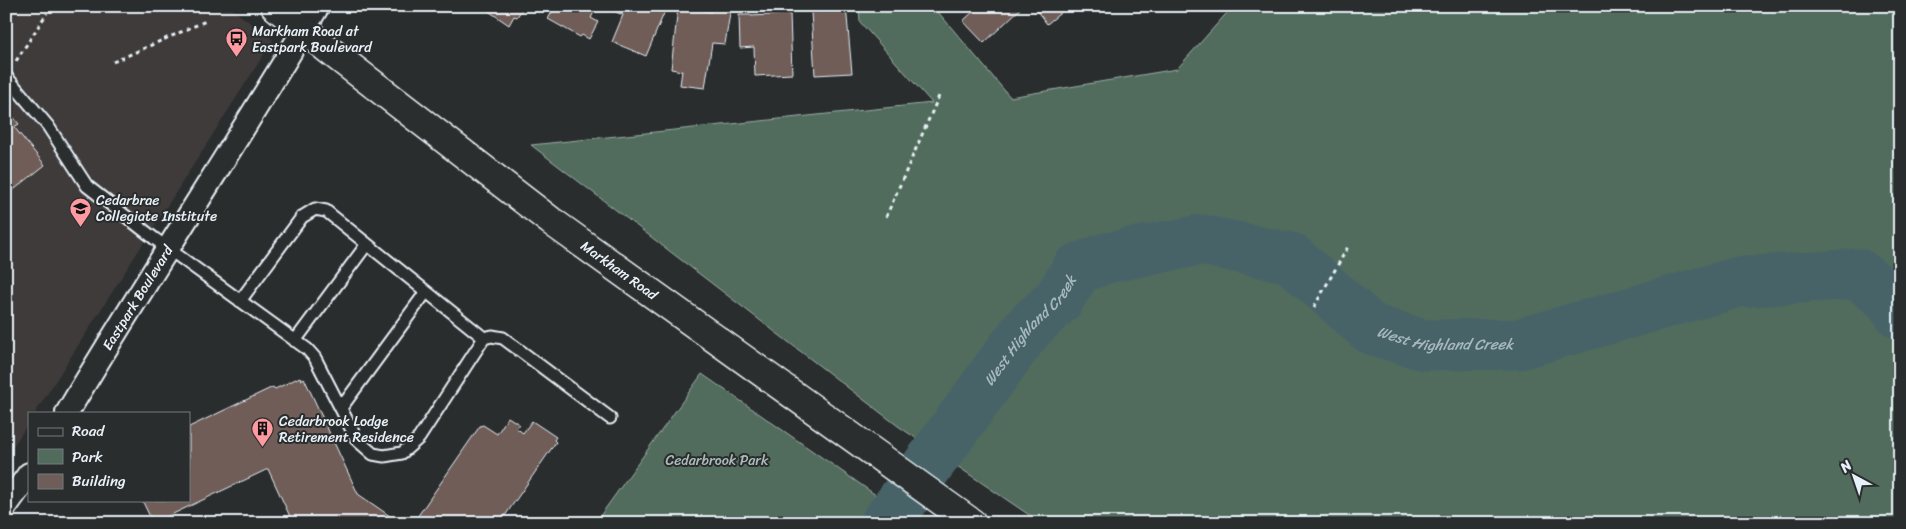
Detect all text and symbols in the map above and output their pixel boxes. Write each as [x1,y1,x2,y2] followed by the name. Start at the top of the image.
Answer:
[252,19,373,60] place label: Markham Road at Eastpark Boulevard
[224,27,248,58] bus stop icon: Markham Road at Eastpark Boulevard
[96,188,217,229] place label: Cedarbrae Collegiate Institute
[68,196,92,227] school or university icon: Cedarbrae Collegiate Institute
[575,234,665,307] street label: Markham Road
[95,239,180,355] street label: Eastpark Boulevard
[977,269,1084,391] water label: West Highland Creek
[1374,319,1514,358] water label: West Highland Creek
[279,409,414,450] place label: Cedarbrook Lodge Retirement Residence
[28,412,190,502] legend
[251,417,275,448] building icon: Cedarbrook Lodge Retirement Residence
[72,418,105,444] text: Road
[72,444,103,470] text: Park
[665,448,769,473] park label: Cedarbrook Park
[1828,452,1878,502] north arrow
[1833,454,1858,480] text: N
[72,468,126,494] text: Building

